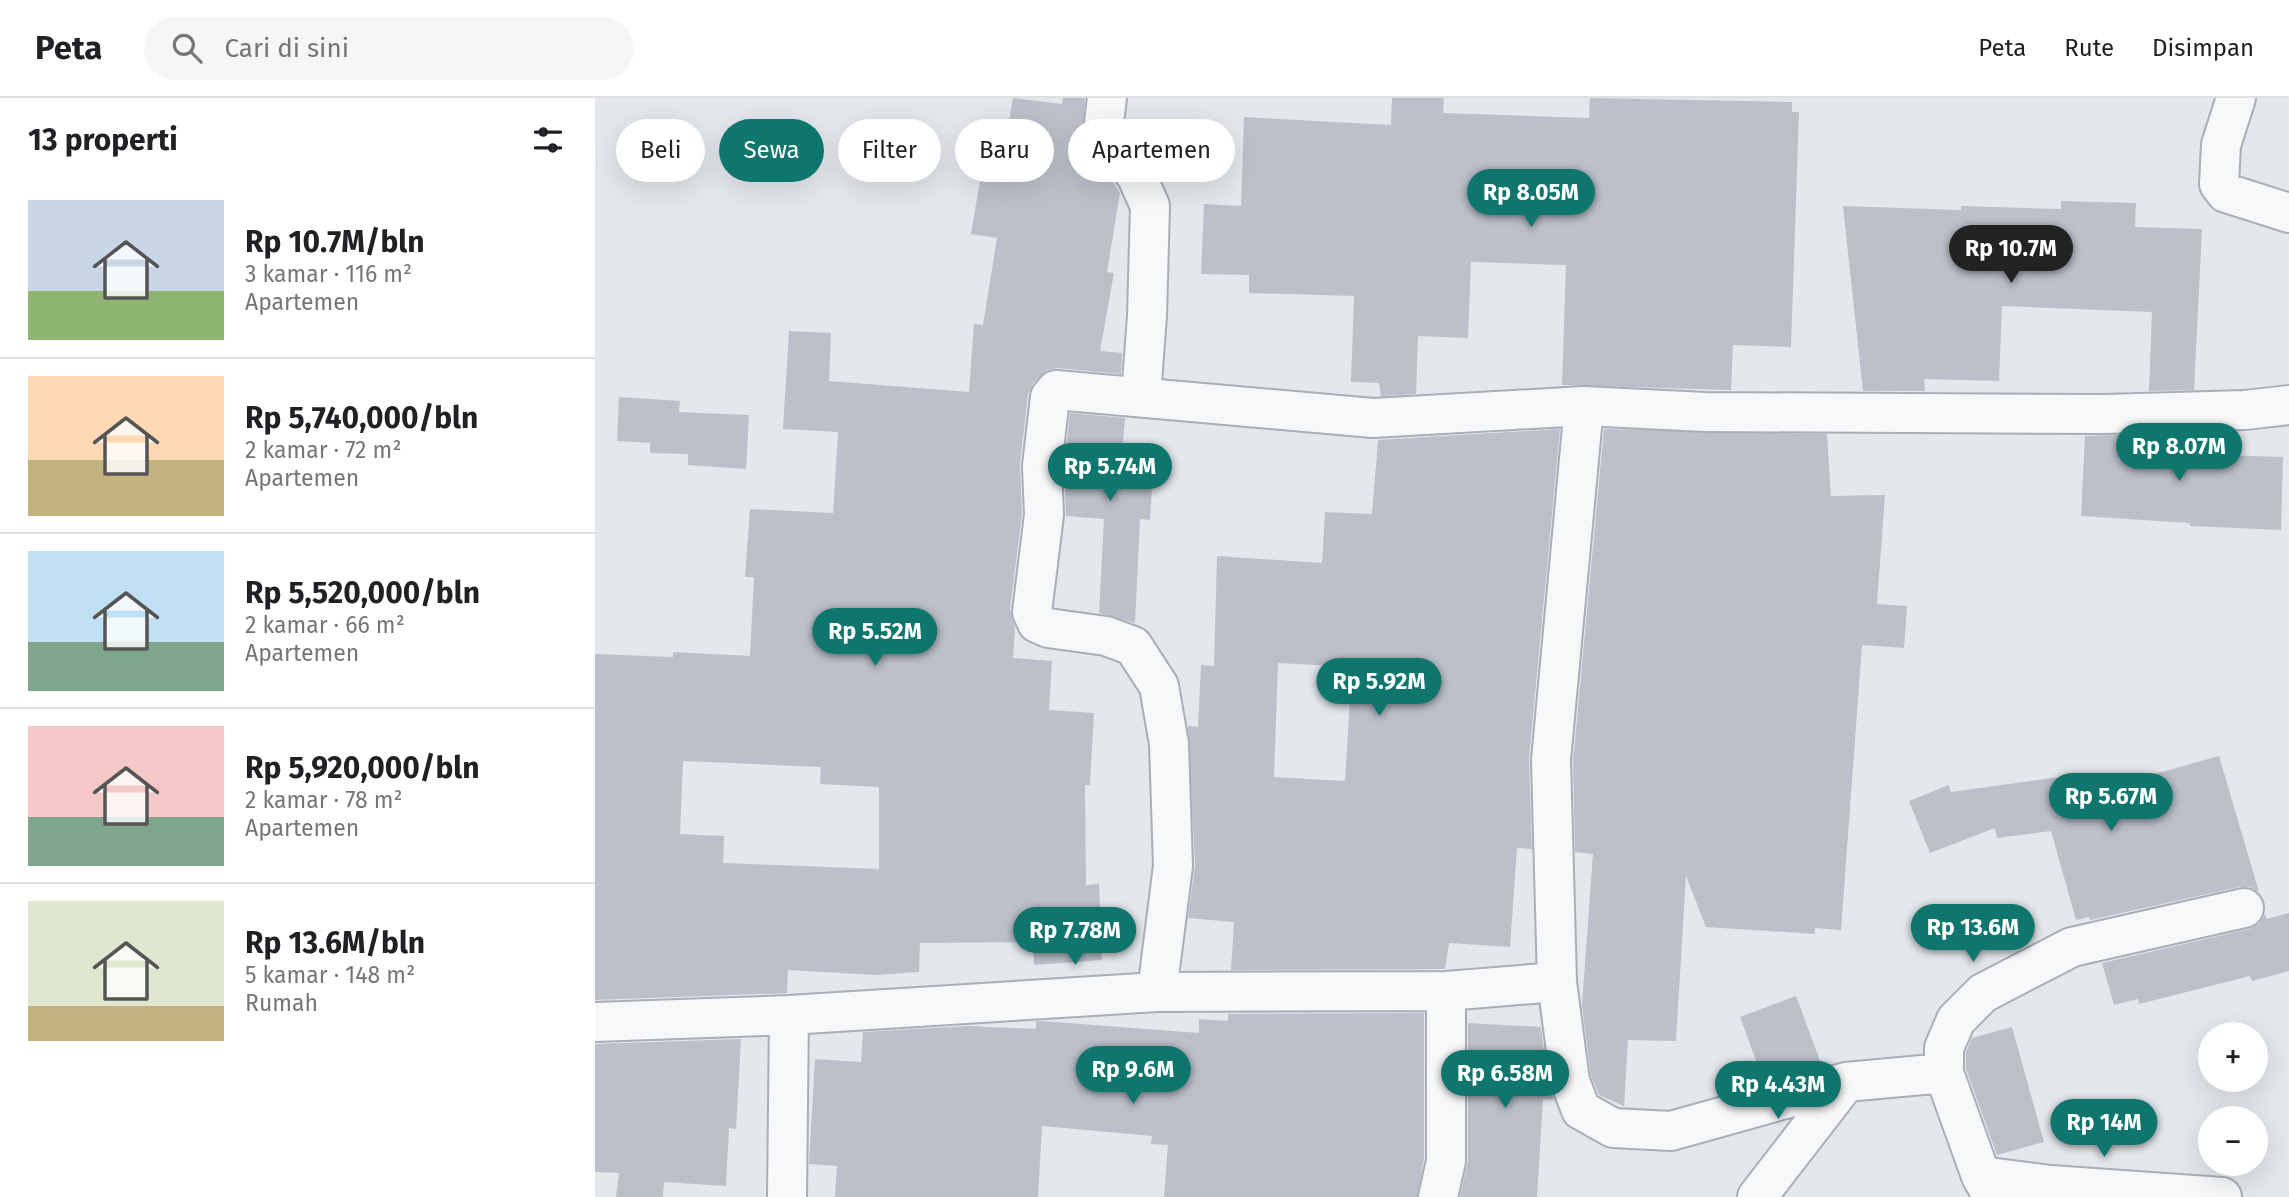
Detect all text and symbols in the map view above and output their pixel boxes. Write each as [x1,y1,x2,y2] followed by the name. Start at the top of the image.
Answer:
[144,17,634,80] search box
[35,28,102,68] text: Peta
[168,29,206,67] icon: search
[224,33,349,64] text: Cari di sini
[1978,34,2026,62] text: Peta
[2064,34,2114,62] text: Rute
[2152,34,2254,62] text: Disimpan
[616,119,705,182] chip: Beli
[719,119,824,182] chip: Sewa
[838,119,941,182] chip: Filter
[955,119,1054,182] chip: Baru
[1068,119,1235,182] chip: Apartemen
[529,121,567,159] icon: filters
[28,122,178,158] text: 13 properti
[1459,170,1603,229] pin: Rp 8.05M
[1483,178,1579,206] text: Rp 8.05M
[245,224,425,260] text: Rp 10.7M/bln
[1939,226,2083,285] pin: Rp 10.7M
[84,228,168,312] icon: home
[1965,234,2057,262] text: Rp 10.7M
[245,260,412,288] text: 3 kamar · 116 m²
[245,288,359,316] text: Apartemen
[245,400,478,436] text: Rp 5,740,000/bln
[84,404,168,488] icon: home
[2107,424,2251,483] pin: Rp 8.07M
[2132,432,2226,460] text: Rp 8.07M
[245,436,401,464] text: 2 kamar · 72 m²
[1038,444,1182,503] pin: Rp 5.74M
[1064,452,1156,480] text: Rp 5.74M
[245,464,359,492] text: Apartemen
[245,575,480,611] text: Rp 5,520,000/bln
[84,579,168,663] icon: home
[803,608,947,668] pin: Rp 5.52M
[245,611,405,639] text: 2 kamar · 66 m²
[828,617,922,645] text: Rp 5.52M
[245,639,359,667] text: Apartemen
[1307,658,1451,718] pin: Rp 5.92M
[1332,667,1426,695] text: Rp 5.92M
[245,750,480,786] text: Rp 5,920,000/bln
[84,754,168,838] icon: home
[2039,774,2183,833] pin: Rp 5.67M
[2065,782,2157,810] text: Rp 5.67M
[245,786,403,814] text: 2 kamar · 78 m²
[245,814,359,842] text: Apartemen
[1901,904,2045,964] pin: Rp 13.6M
[1003,908,1147,967] pin: Rp 7.78M
[1927,913,2019,941] text: Rp 13.6M
[1029,916,1121,944] text: Rp 7.78M
[245,925,425,961] text: Rp 13.6M/bln
[84,929,168,1013] icon: home
[245,961,415,989] text: 5 kamar · 148 m²
[245,989,318,1017] text: Rumah
[2198,1022,2268,1176] map controls
[2198,1022,2268,1092] button: +
[1068,1046,1198,1106] pin: Rp 9.6M
[1433,1051,1577,1110] pin: Rp 6.58M
[1092,1055,1174,1083] text: Rp 9.6M
[1457,1059,1553,1087] text: Rp 6.58M
[1706,1062,1850,1121] pin: Rp 4.43M
[1731,1070,1825,1098] text: Rp 4.43M
[2047,1100,2161,1159] pin: Rp 14M
[2198,1106,2268,1176] button: −
[2066,1108,2142,1136] text: Rp 14M

